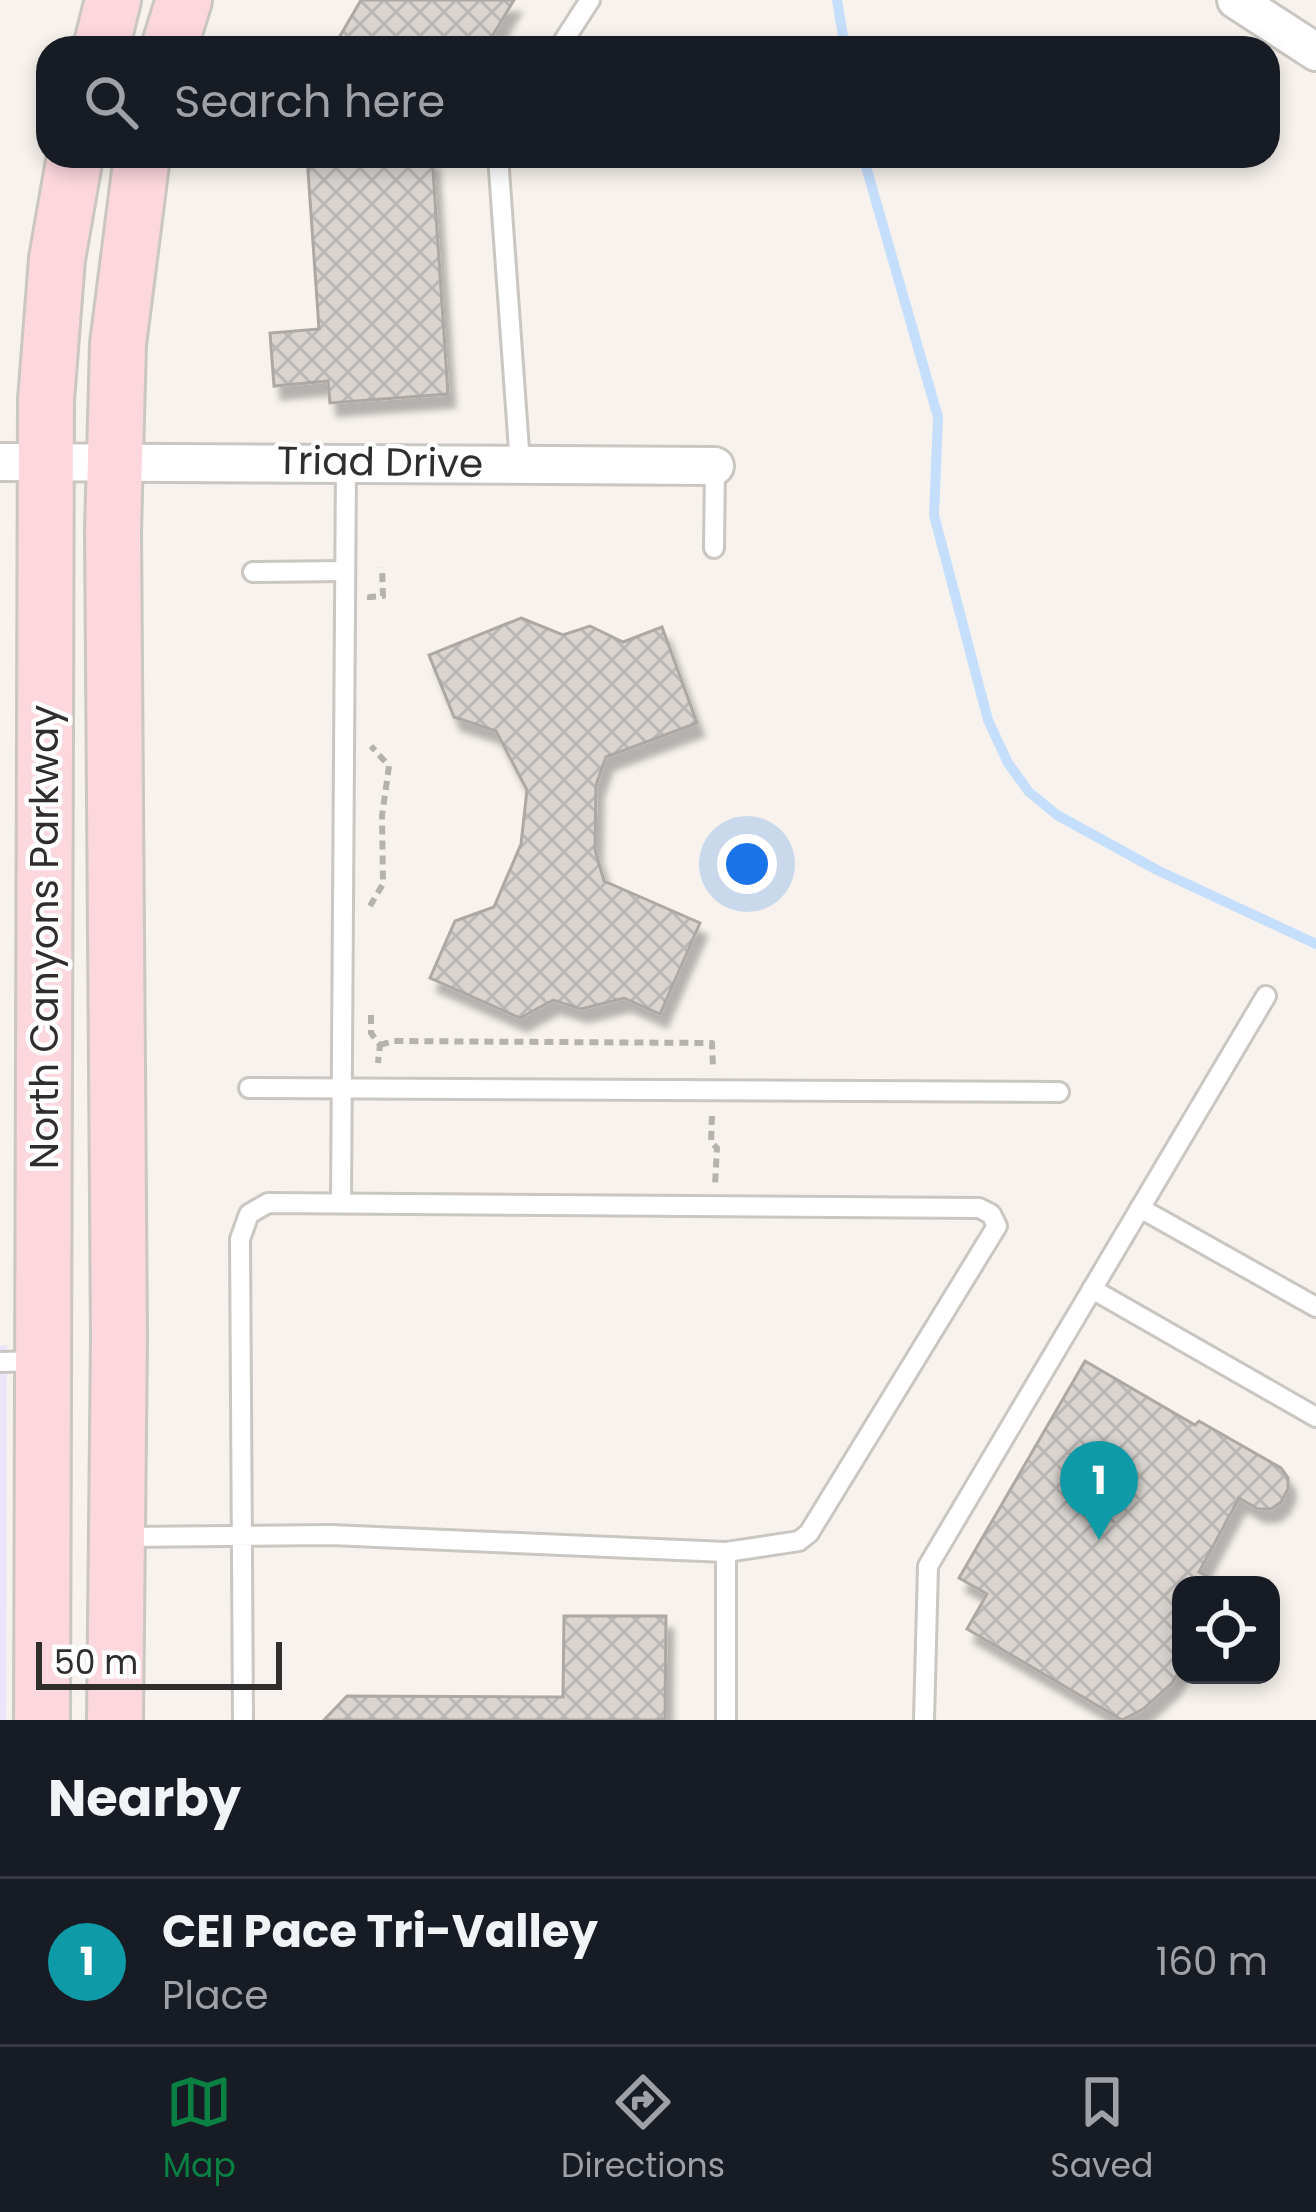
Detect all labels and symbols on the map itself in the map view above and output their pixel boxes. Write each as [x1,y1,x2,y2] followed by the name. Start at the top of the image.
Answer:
[276,433,484,491] street label: Triad Drive
[17,705,72,1169] street label: North Canyons Parkway
[717,834,777,894] your location
[1060,1441,1138,1540] pin: 1
[36,1636,282,1689] scale bar

